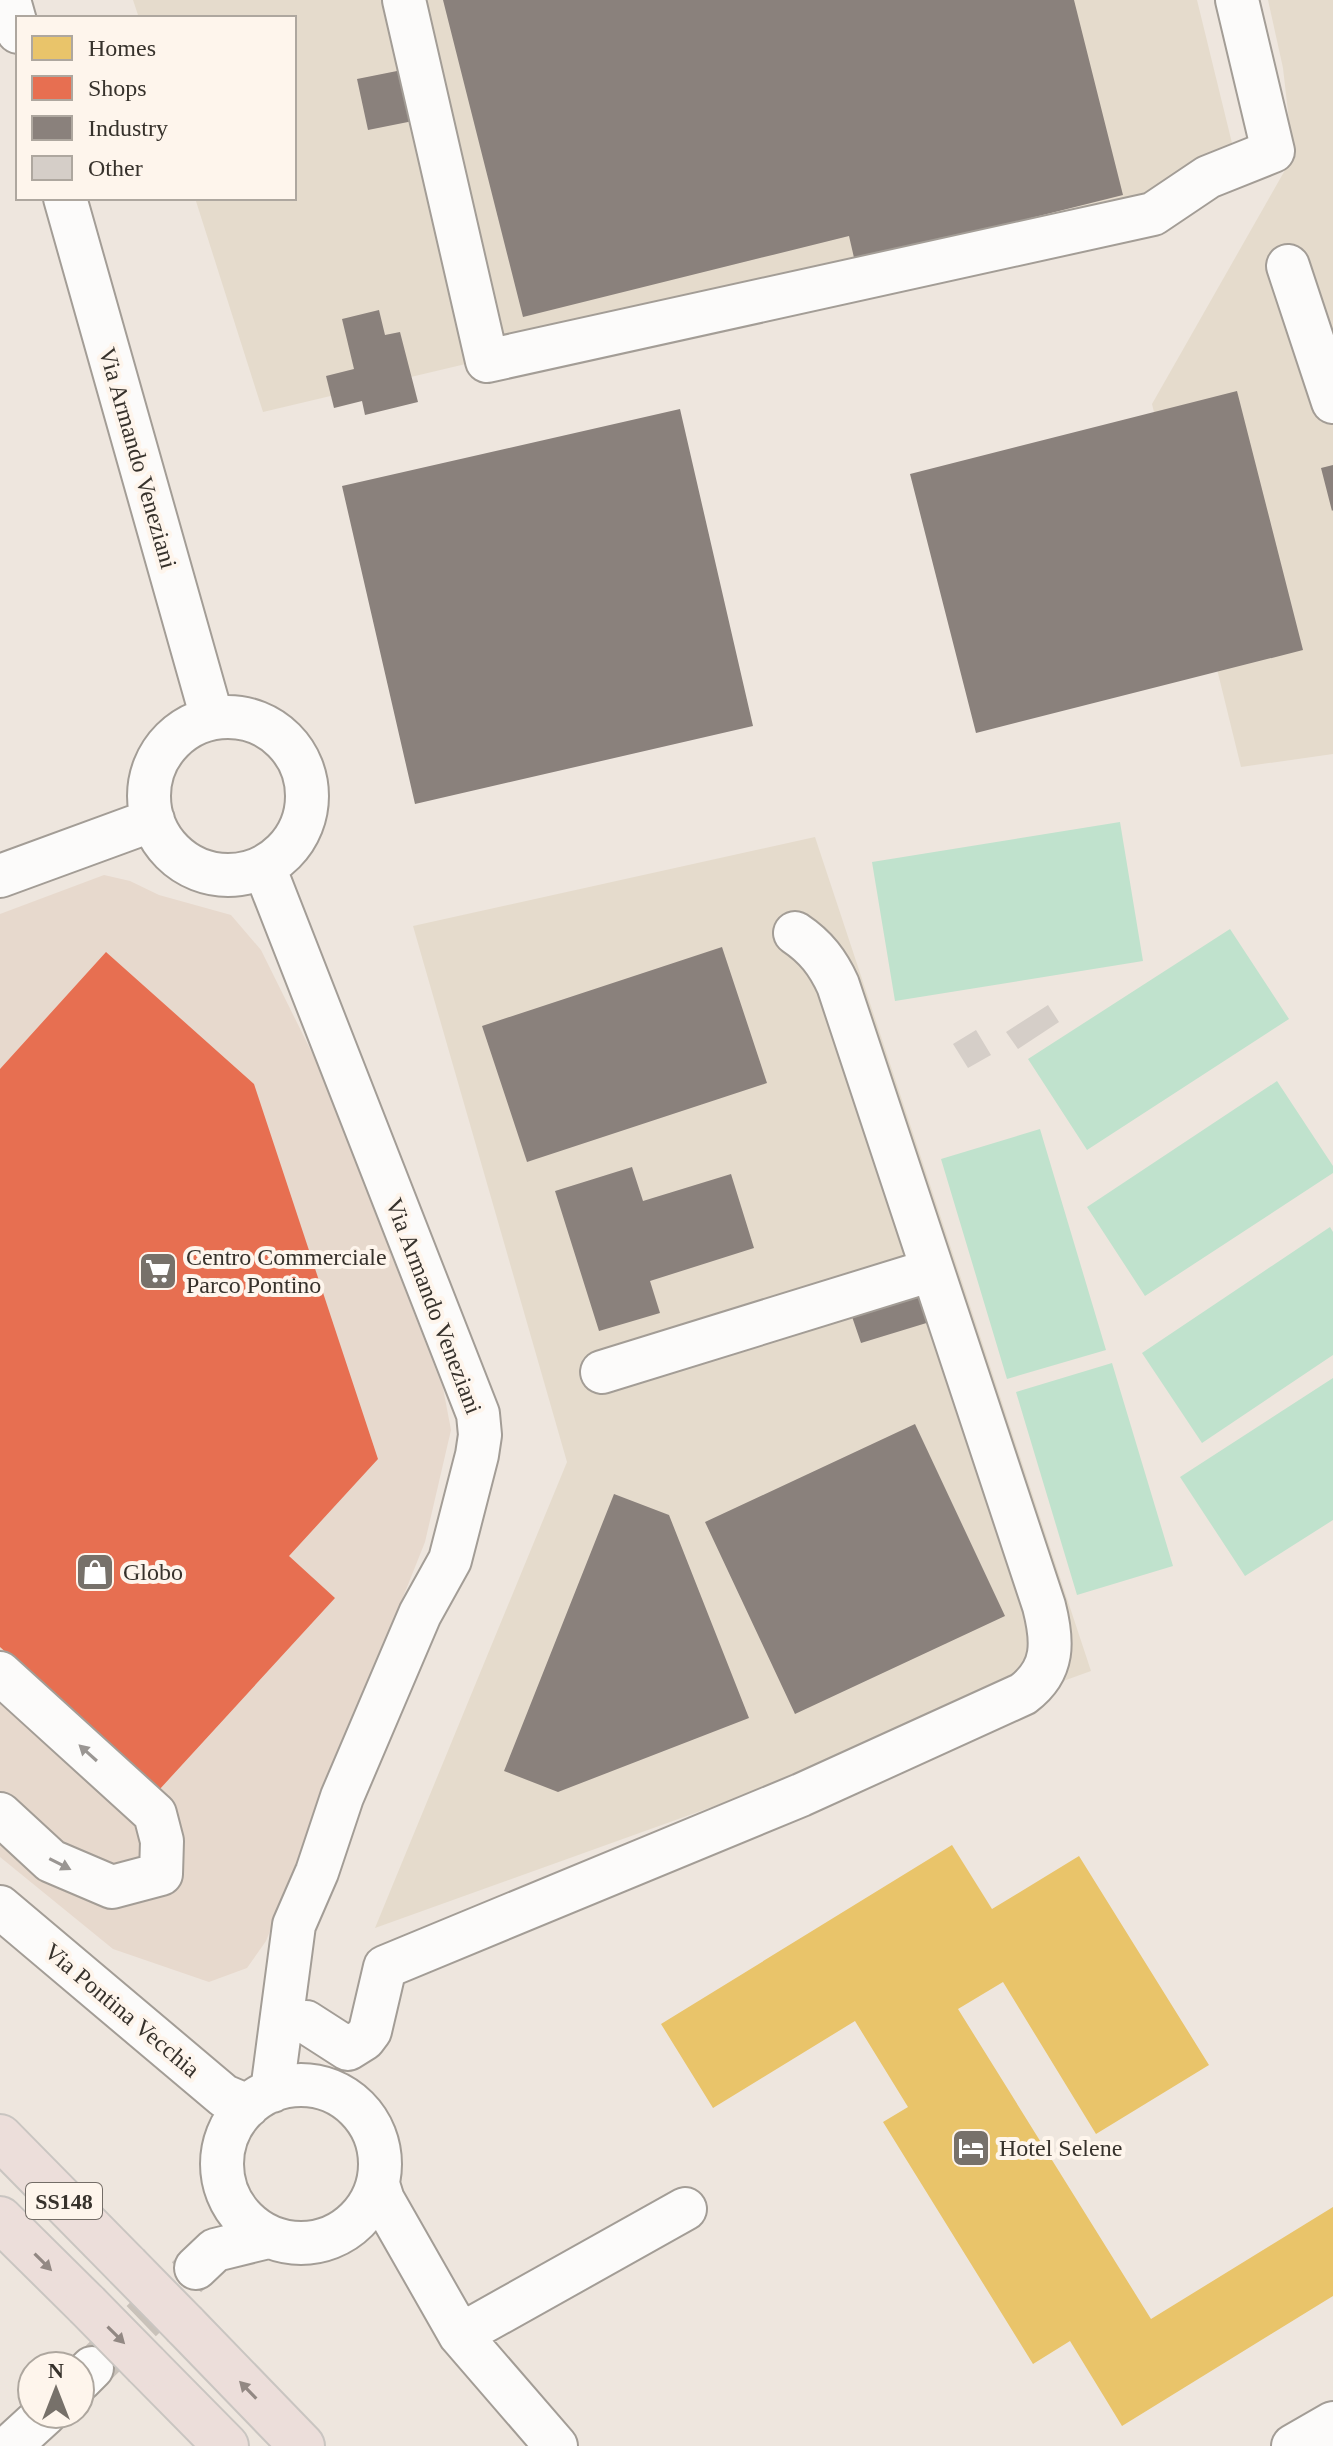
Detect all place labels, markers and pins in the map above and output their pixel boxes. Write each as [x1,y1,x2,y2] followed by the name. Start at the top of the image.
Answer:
[186,1244,387,1298] place label: Centro Commerciale Parco Pontino
[137,1250,179,1292] supermarket icon: Centro Commerciale Parco Pontino
[74,1551,116,1593] shop icon: Globo
[123,1559,183,1585] place label: Globo
[950,2127,992,2169] hotel icon: Hotel Selene
[999,2135,1122,2161] place label: Hotel Selene

